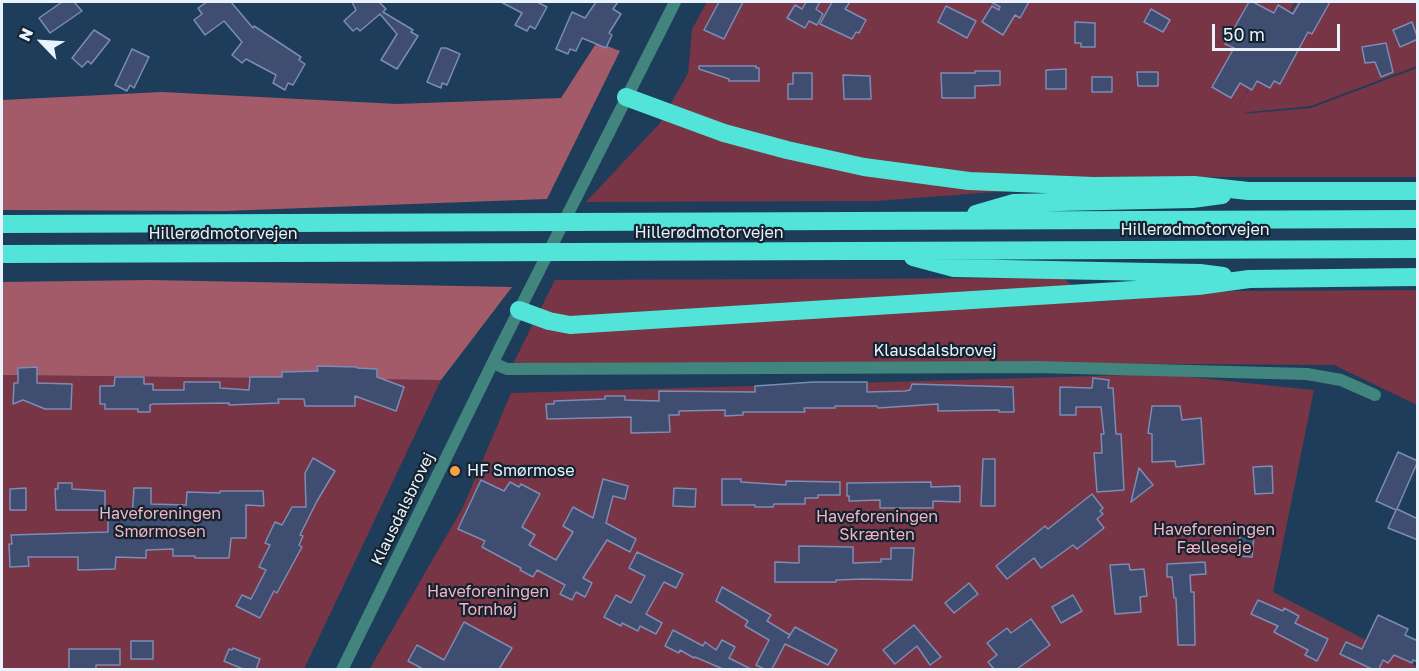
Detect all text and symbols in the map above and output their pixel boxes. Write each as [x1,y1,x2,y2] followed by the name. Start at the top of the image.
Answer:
[12,12,72,72] north arrow
[1215,12,1342,50] scale bar
[1223,23,1265,45] text: 50 m
[14,25,37,44] text: N
[1120,220,1270,240] street label: Hillerødmotorvejen
[634,223,784,243] street label: Hillerødmotorvejen
[148,224,298,244] street label: Hillerødmotorvejen
[873,341,997,361] street label: Klausdalsbrovej
[367,449,439,569] street label: Klausdalsbrovej
[467,461,574,481] place label: HF Smørmose
[448,464,462,478] marker: HF Smørmose
[99,504,221,542] park label: Haveforeningen Smørmosen
[816,507,938,545] park label: Haveforeningen Skrænten
[1153,520,1275,558] park label: Haveforeningen Fælleseje
[427,582,549,620] park label: Haveforeningen Tornhøj

